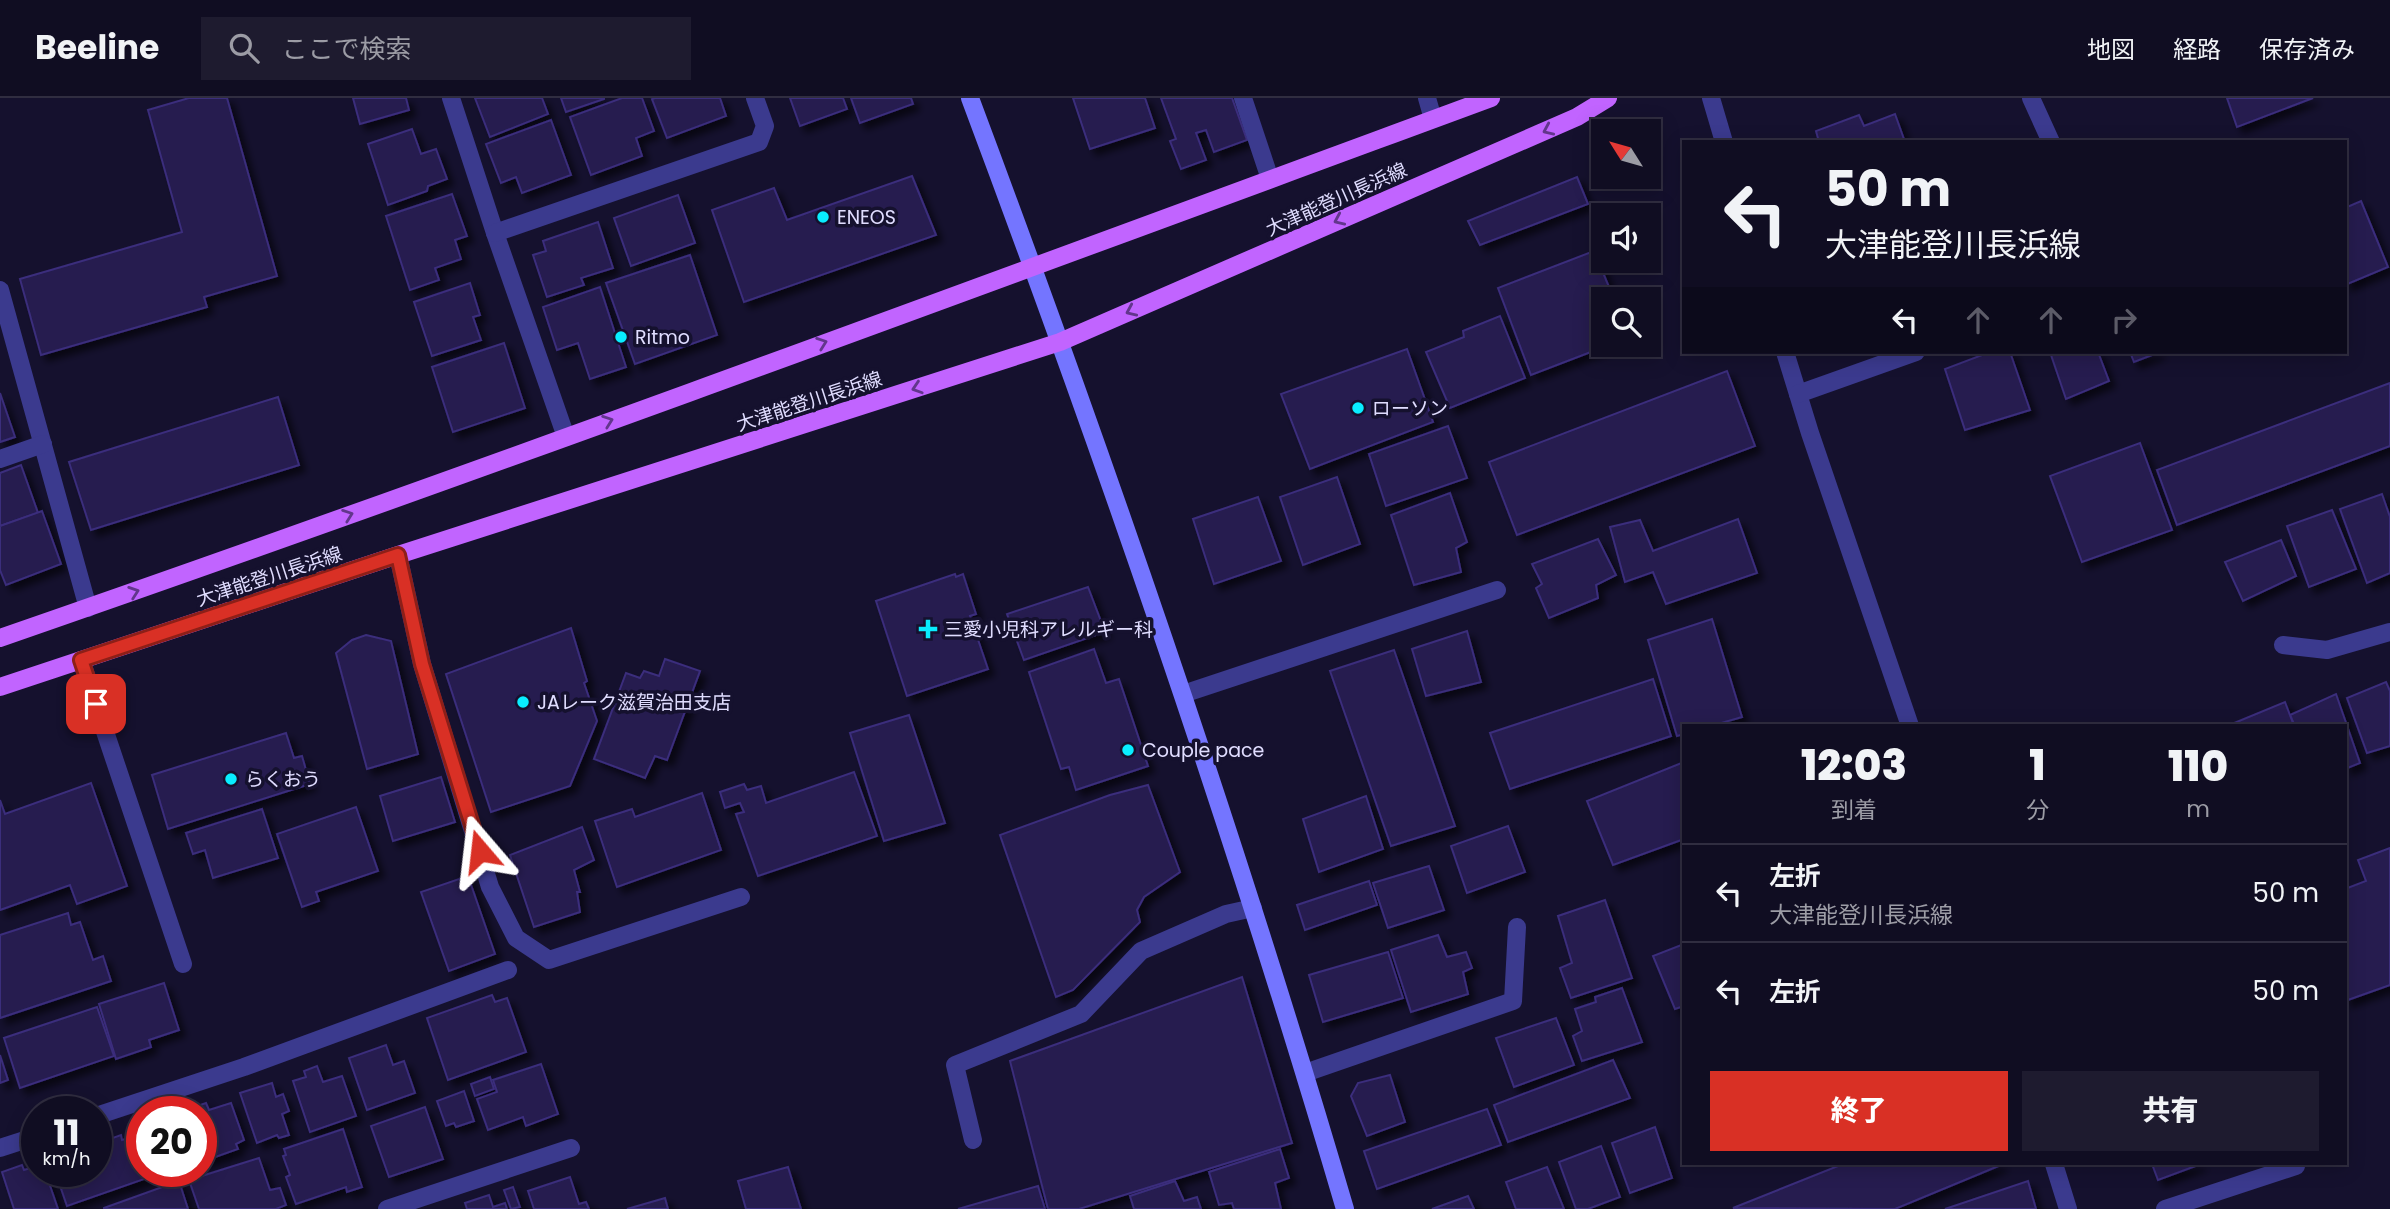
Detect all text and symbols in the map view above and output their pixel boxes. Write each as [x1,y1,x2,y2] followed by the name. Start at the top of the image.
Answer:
[201,17,691,80] search box
[35,24,159,71] text: Beeline
[225,29,263,67] icon: search
[281,31,411,67] text: ここで検索
[2087,33,2135,66] text: 地図
[2173,33,2221,66] text: 経路
[2259,33,2355,66] text: 保存済み
[1591,119,1661,189] north arrow
[1591,119,1661,357] map controls
[1543,122,1555,136] one-way arrow
[1825,155,1951,223] text: 50 m
[1261,156,1411,243] street label: 大津能登川長浜線
[1710,168,1801,259] icon: left
[1591,203,1661,273] button: sound
[837,204,896,231] place label: ENEOS
[815,209,831,225] marker: ENEOS
[1334,212,1347,226] one-way arrow
[1825,222,2081,267] text: 大津能登川長浜線
[1591,287,1661,357] button: search
[1886,301,1924,339] icon: left
[1959,301,1997,339] icon: ahead
[2032,301,2070,339] icon: ahead
[2105,301,2143,339] icon: right
[1126,303,1138,317] one-way arrow
[635,324,690,351] place label: Ritmo
[613,329,629,345] marker: Ritmo
[815,337,827,351] one-way arrow
[733,365,886,438] street label: 大津能登川長浜線
[911,380,924,394] one-way arrow
[1372,395,1448,422] place label: ローソン
[1350,400,1366,416] marker: ローソン
[602,415,614,429] one-way arrow
[342,509,354,523] one-way arrow
[193,540,346,613] street label: 大津能登川長浜線
[127,586,140,600] one-way arrow
[944,616,1153,643] place label: 三愛小児科アレルギー科
[918,619,938,639] marker: 三愛小児科アレルギー科
[66,674,126,734] pin
[77,685,115,723] icon: arrive
[537,689,731,716] place label: JAレーク滋賀治田支店
[515,694,531,710] marker: JAレーク滋賀治田支店
[1801,736,1907,795] text: 12:03
[2029,736,2046,795] text: 1
[1142,737,1264,764] place label: Couple pace
[2168,737,2228,796] text: 110
[1120,742,1136,758] marker: Couple pace
[245,766,321,793] place label: らくおう
[223,771,239,787] marker: らくおう
[2186,793,2210,825] text: m
[1831,794,1877,826] text: 到着
[2026,794,2049,826] text: 分
[443,814,517,888] position arrow
[1769,858,1821,894] text: 左折
[1710,874,1748,912] icon: left
[2253,875,2319,911] text: 50 m
[1769,899,1953,931] text: 大津能登川長浜線
[1710,972,1748,1010] icon: left
[2253,973,2319,1009] text: 50 m
[1769,974,1821,1010] text: 左折
[1710,1071,2008,1151] button: 終了
[2022,1071,2319,1151] button: 共有
[126,1096,217,1187] speed limit sign: 20
[53,1108,80,1157] text: 11
[43,1146,90,1171] text: km/h

